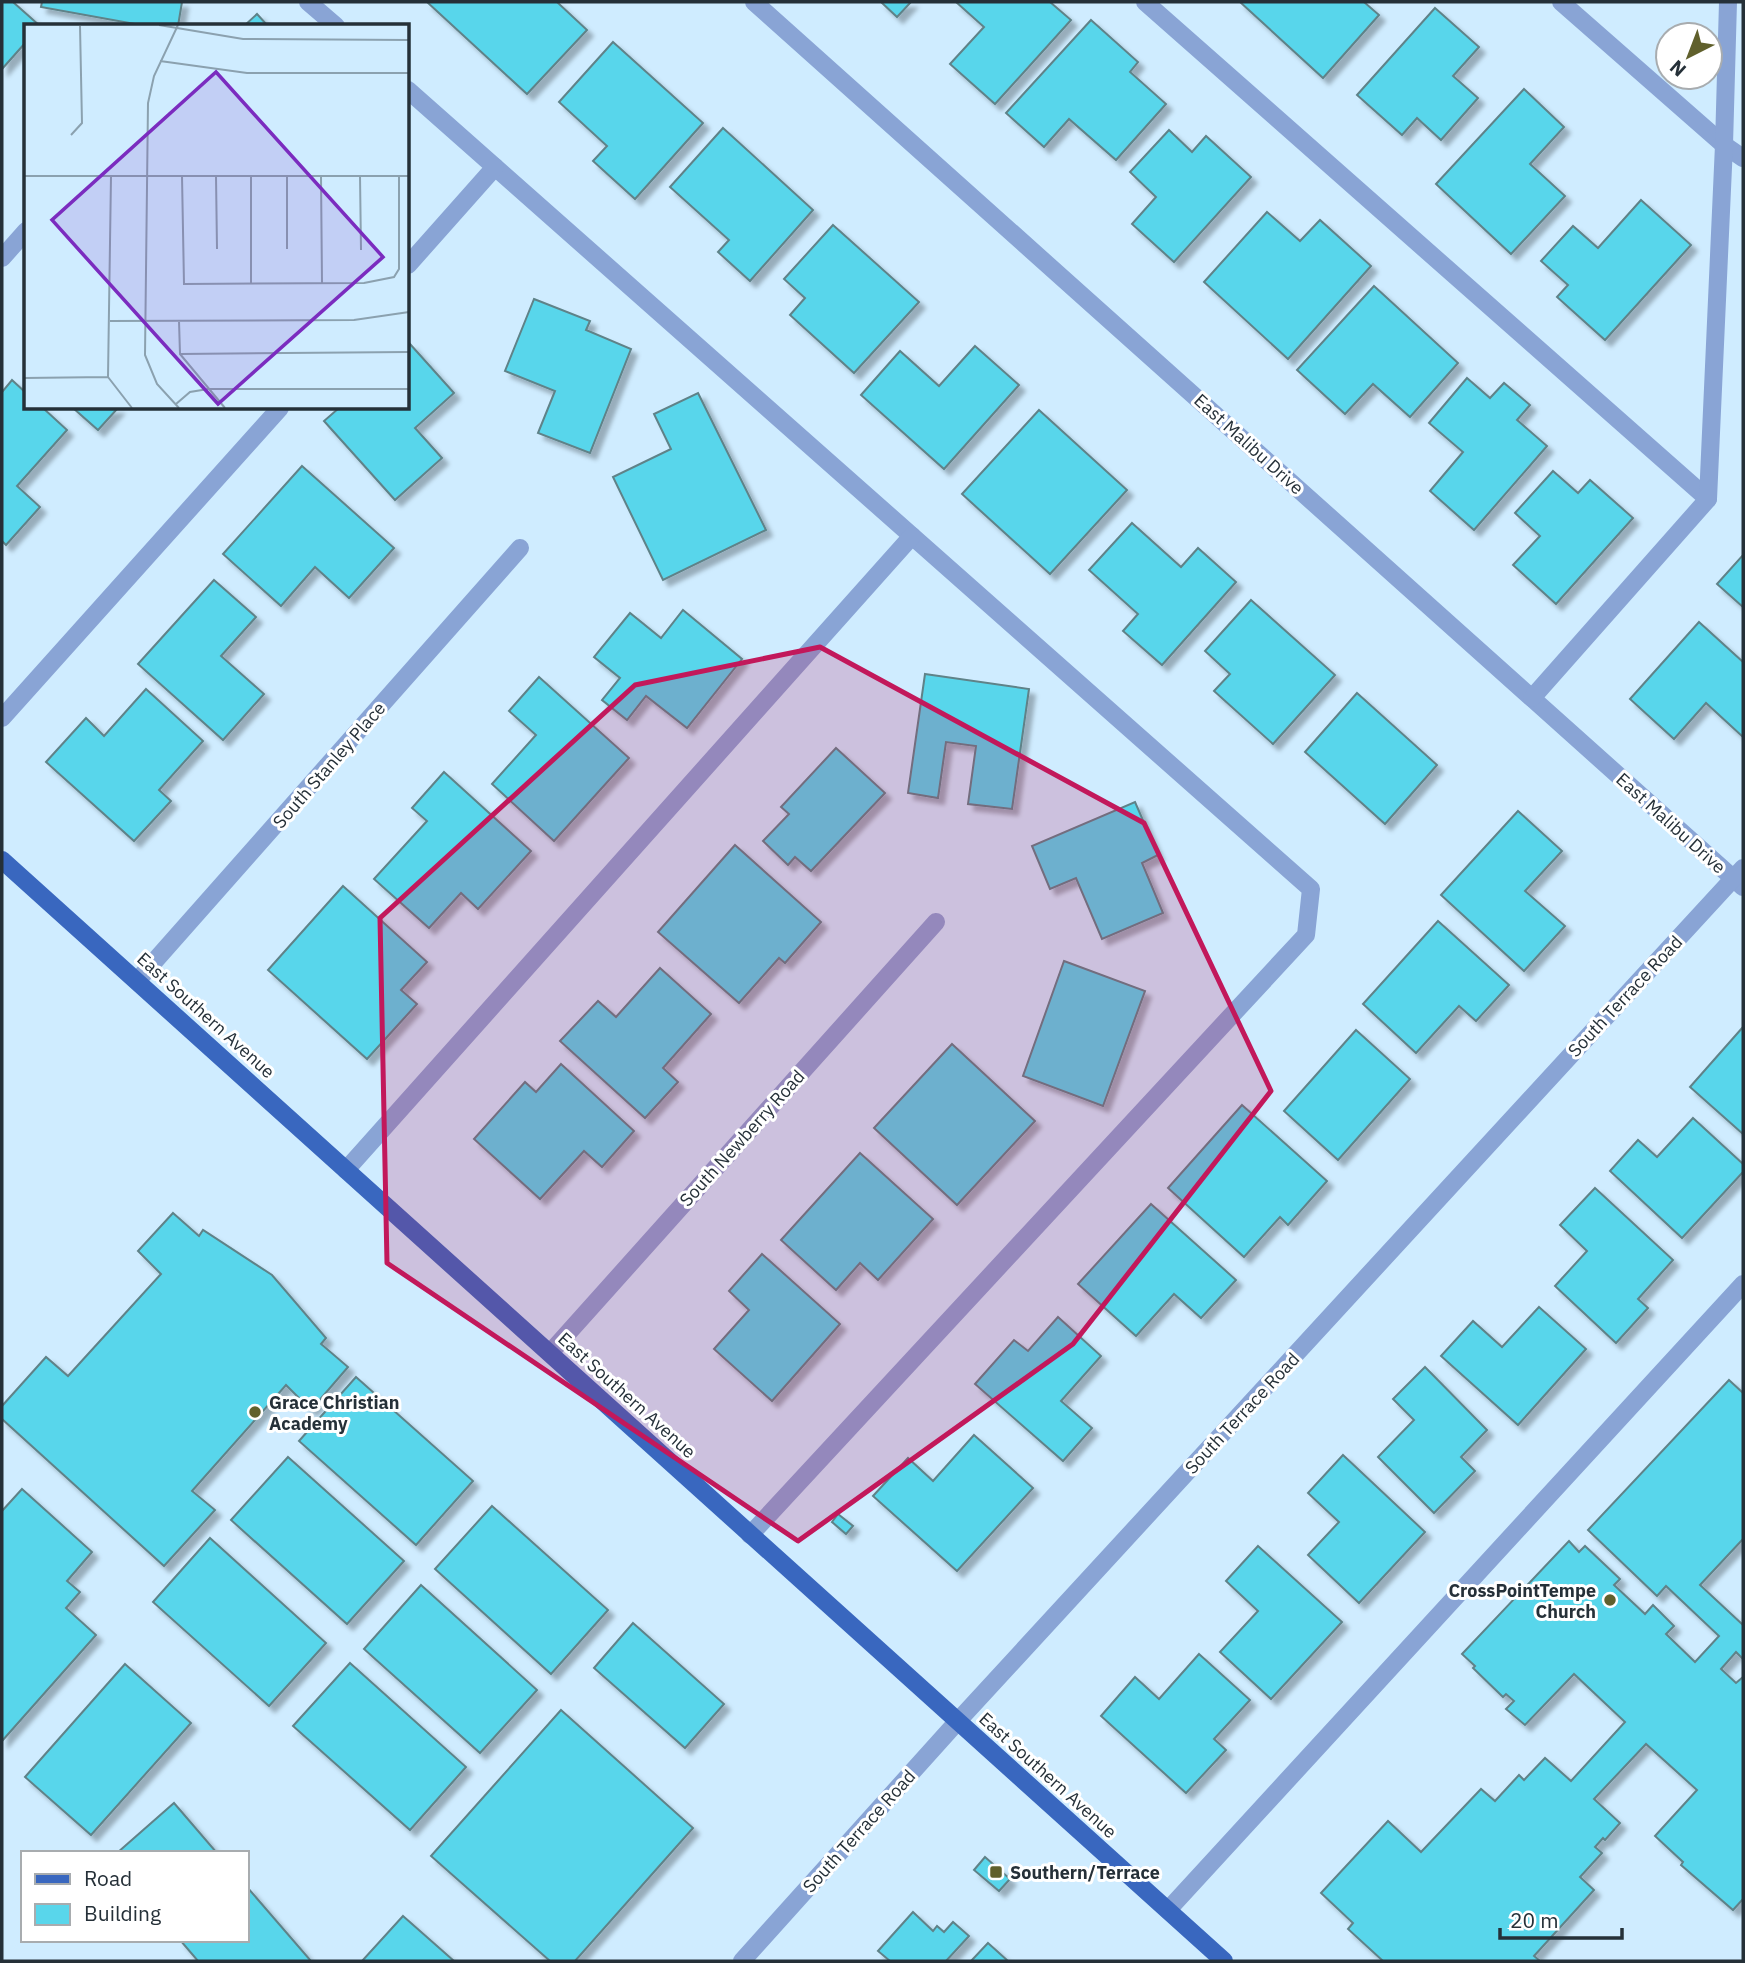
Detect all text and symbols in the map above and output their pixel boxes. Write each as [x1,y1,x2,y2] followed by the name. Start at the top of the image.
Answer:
[1654,21,1724,91] north arrow
[24,24,410,410] inset map
[1664,55,1691,82] text: N
[1189,389,1309,499] street label: East Malibu Drive
[268,697,390,833] street label: South Stanley Place
[1611,768,1731,878] street label: East Malibu Drive
[1563,930,1687,1062] street label: South Terrace Road
[132,947,280,1083] street label: East Southern Avenue
[674,1065,810,1211] street label: South Newberry Road
[553,1327,701,1463] street label: East Southern Avenue
[1180,1347,1304,1479] street label: South Terrace Road
[269,1391,400,1435] place label: Grace Christian Academy
[247,1404,263,1420] marker: Grace Christian Academy
[1448,1579,1596,1623] place label: CrossPointTempe Church
[1602,1592,1618,1608] marker: CrossPointTempe Church
[974,1707,1122,1843] street label: East Southern Avenue
[798,1765,920,1897] street label: South Terrace Road
[21,1851,248,1942] legend
[1010,1861,1160,1884] place label: Southern/Terrace
[84,1864,132,1892] text: Road
[988,1864,1004,1880] marker: Southern/Terrace
[1500,1896,1622,1940] scale bar
[84,1899,161,1927] text: Building
[1510,1906,1559,1934] text: 20 m

